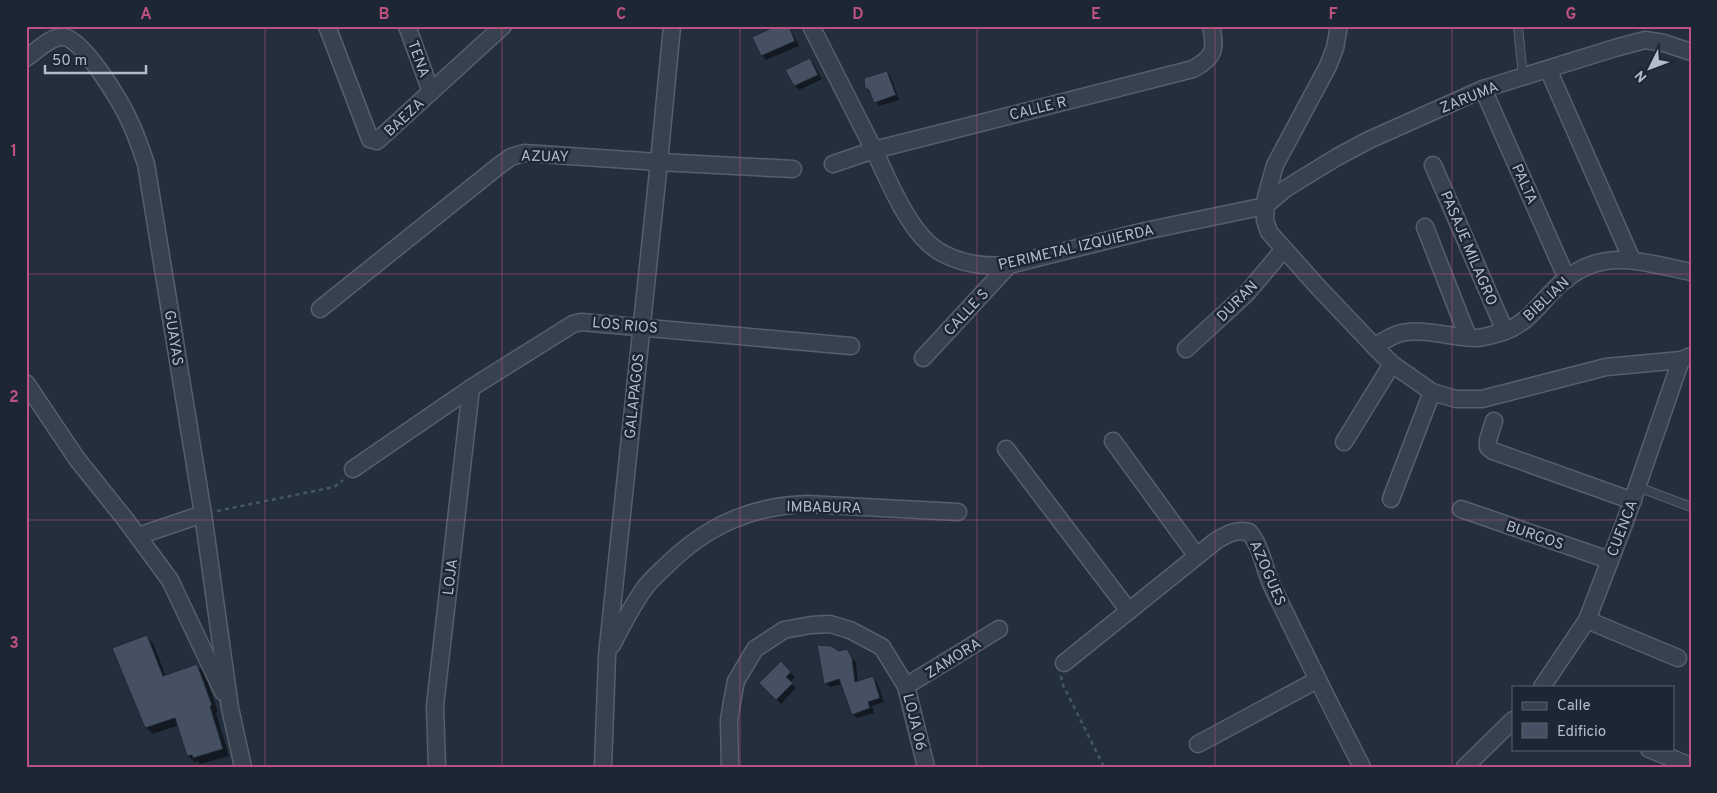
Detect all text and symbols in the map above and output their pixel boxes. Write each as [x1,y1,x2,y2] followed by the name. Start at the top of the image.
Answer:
[140,5,152,25] text: A
[378,5,390,25] text: B
[616,5,626,25] text: C
[852,5,864,25] text: D
[1091,5,1101,25] text: E
[1328,5,1338,25] text: F
[1566,5,1576,25] text: G
[402,38,433,81] street label: TENA
[45,42,146,74] scale bar
[1624,42,1674,92] north arrow
[52,52,87,71] text: 50 m
[1632,66,1651,85] text: N
[1437,78,1502,119] street label: ZARUMA
[1008,93,1069,126] street label: CALLE R
[381,95,429,141] street label: BAEZA
[11,142,17,162] text: 1
[521,148,570,167] street label: AZUAY
[1506,161,1541,208] street label: PALTA
[1435,188,1500,309] street label: PASAJE MILAGRO
[997,221,1156,276] street label: PERIMETAL IZQUIERDA
[1520,274,1574,326] street label: BIBLIAN
[1213,277,1263,327] street label: DURAN
[941,285,994,341] street label: CALLE S
[159,309,186,367] street label: GUAYAS
[591,314,659,339] street label: LOS RIOS
[622,352,649,440] street label: GALAPAGOS
[9,388,19,408] text: 2
[786,498,862,519] street label: IMBABURA
[1604,498,1643,560] street label: CUENCA
[1503,518,1566,555] street label: BURGOS
[1244,538,1289,609] street label: AZOGUES
[440,558,463,597] street label: LOJA
[9,634,19,654] text: 3
[922,635,985,684] street label: ZAMORA
[1512,686,1674,750] legend
[897,692,930,753] street label: LOJA 06
[1557,697,1591,716] text: Calle
[1557,723,1606,742] text: Edificio

